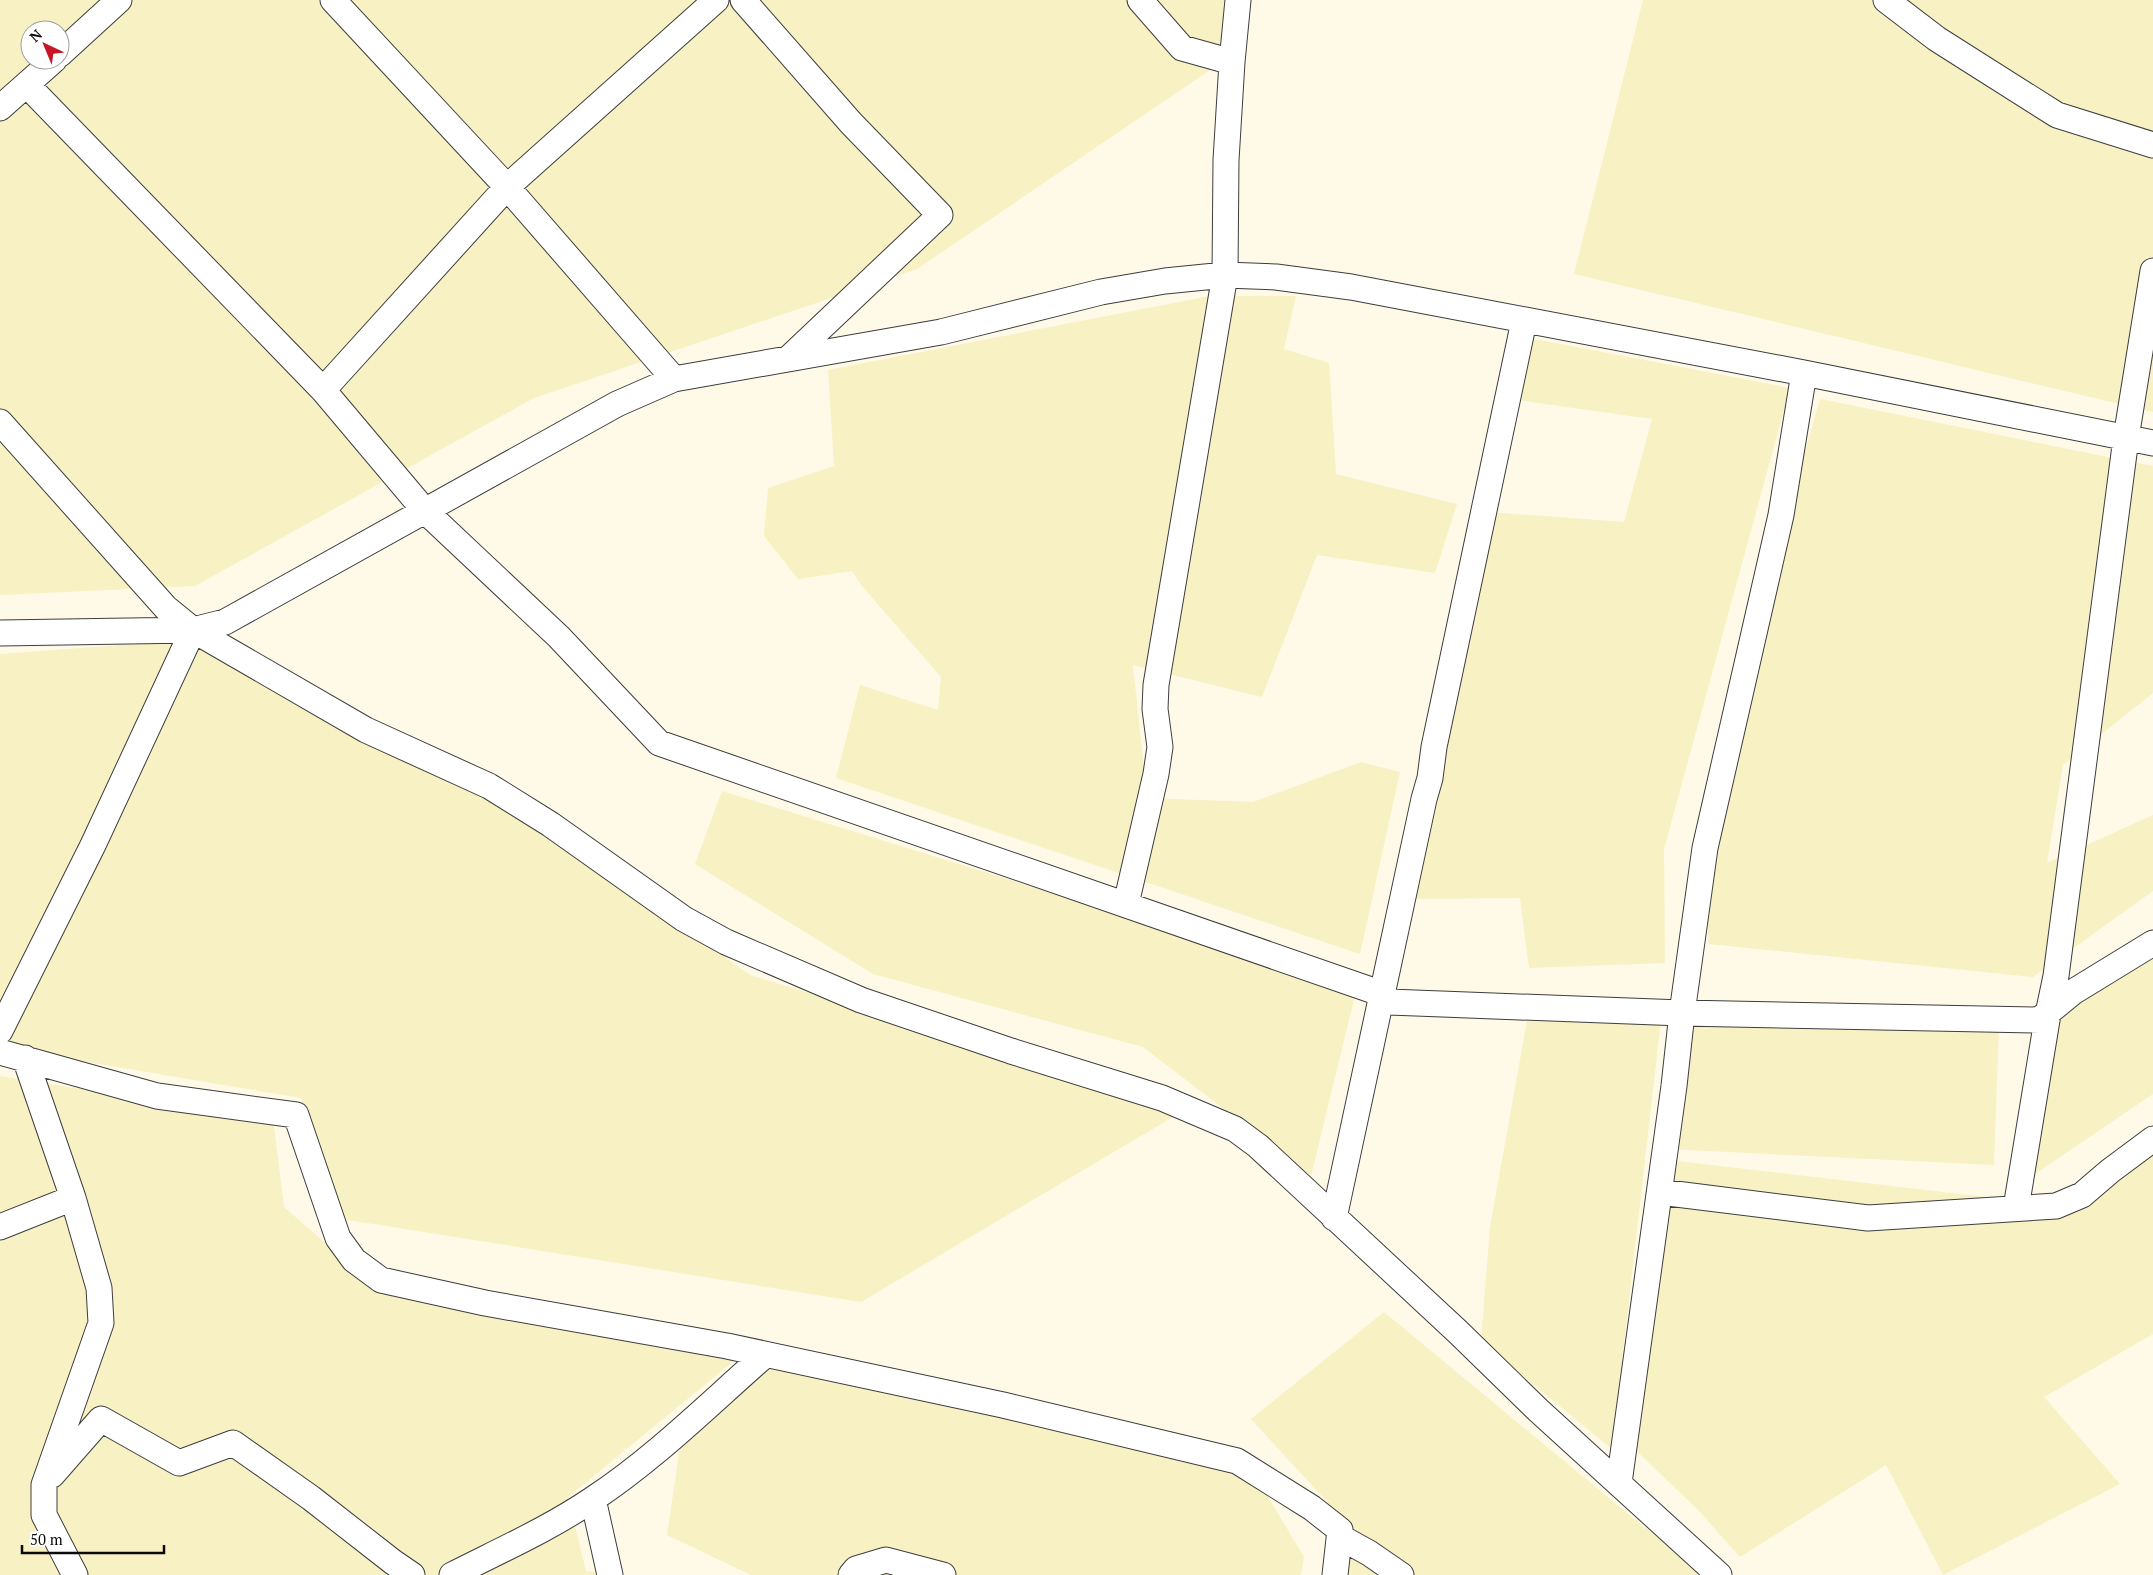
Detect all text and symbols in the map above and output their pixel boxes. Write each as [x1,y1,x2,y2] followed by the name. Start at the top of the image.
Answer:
[20,20,70,70] north arrow
[25,25,46,46] text: N
[22,1522,165,1554] scale bar
[30,1529,63,1549] text: 50 m

